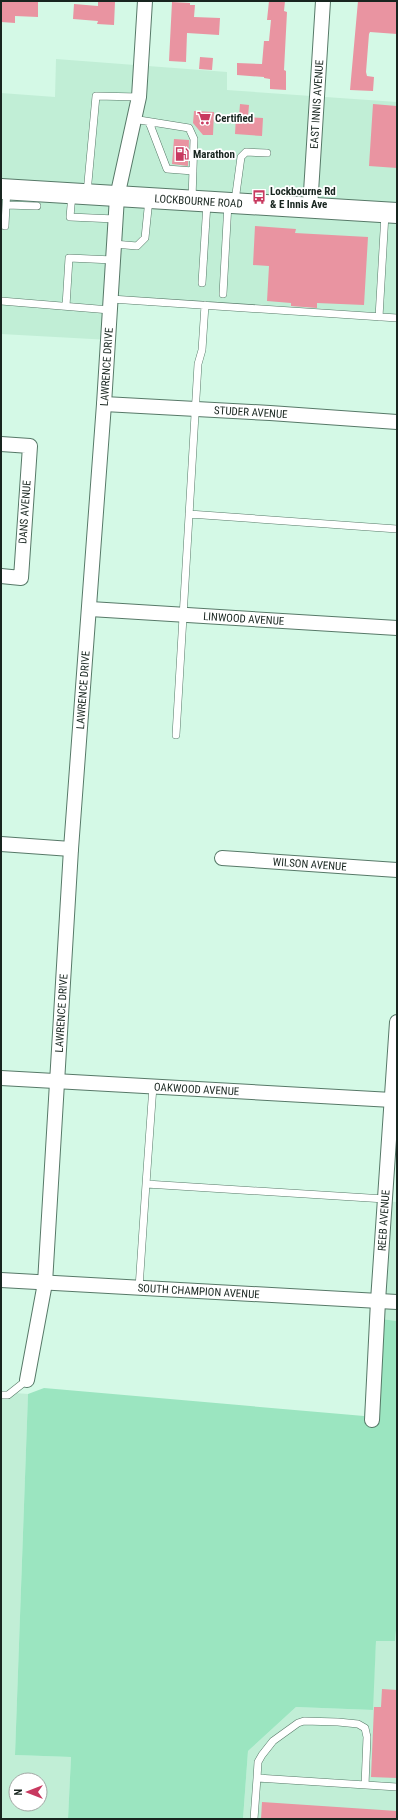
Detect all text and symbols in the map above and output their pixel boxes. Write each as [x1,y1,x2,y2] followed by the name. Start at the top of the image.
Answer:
[307,59,326,149] street label: EAST INNIS AVENUE
[196,110,212,126] supermarket icon: Certified
[215,112,253,125] place label: Certified
[174,146,190,162] fuel station icon: Marathon
[193,148,235,161] place label: Marathon
[270,185,336,211] place label: Lockbourne Rd & E Innis Ave
[251,189,267,205] bus stop icon: Lockbourne Rd & E Innis Ave
[154,192,243,210] street label: LOCKBOURNE ROAD
[97,327,115,406] street label: LAWRENCE DRIVE
[214,403,289,421] street label: STUDER AVENUE
[16,479,34,544] street label: DANS AVENUE
[203,610,285,628] street label: LINWOOD AVENUE
[73,650,92,730] street label: LAWRENCE DRIVE
[272,855,348,873] street label: WILSON AVENUE
[52,973,70,1053] street label: LAWRENCE DRIVE
[154,1080,240,1098] street label: OAKWOOD AVENUE
[375,1189,392,1251] street label: REEB AVENUE
[137,1281,261,1301] street label: SOUTH CHAMPION AVENUE
[8,1772,48,1812] north arrow
[12,1788,25,1795] text: N

